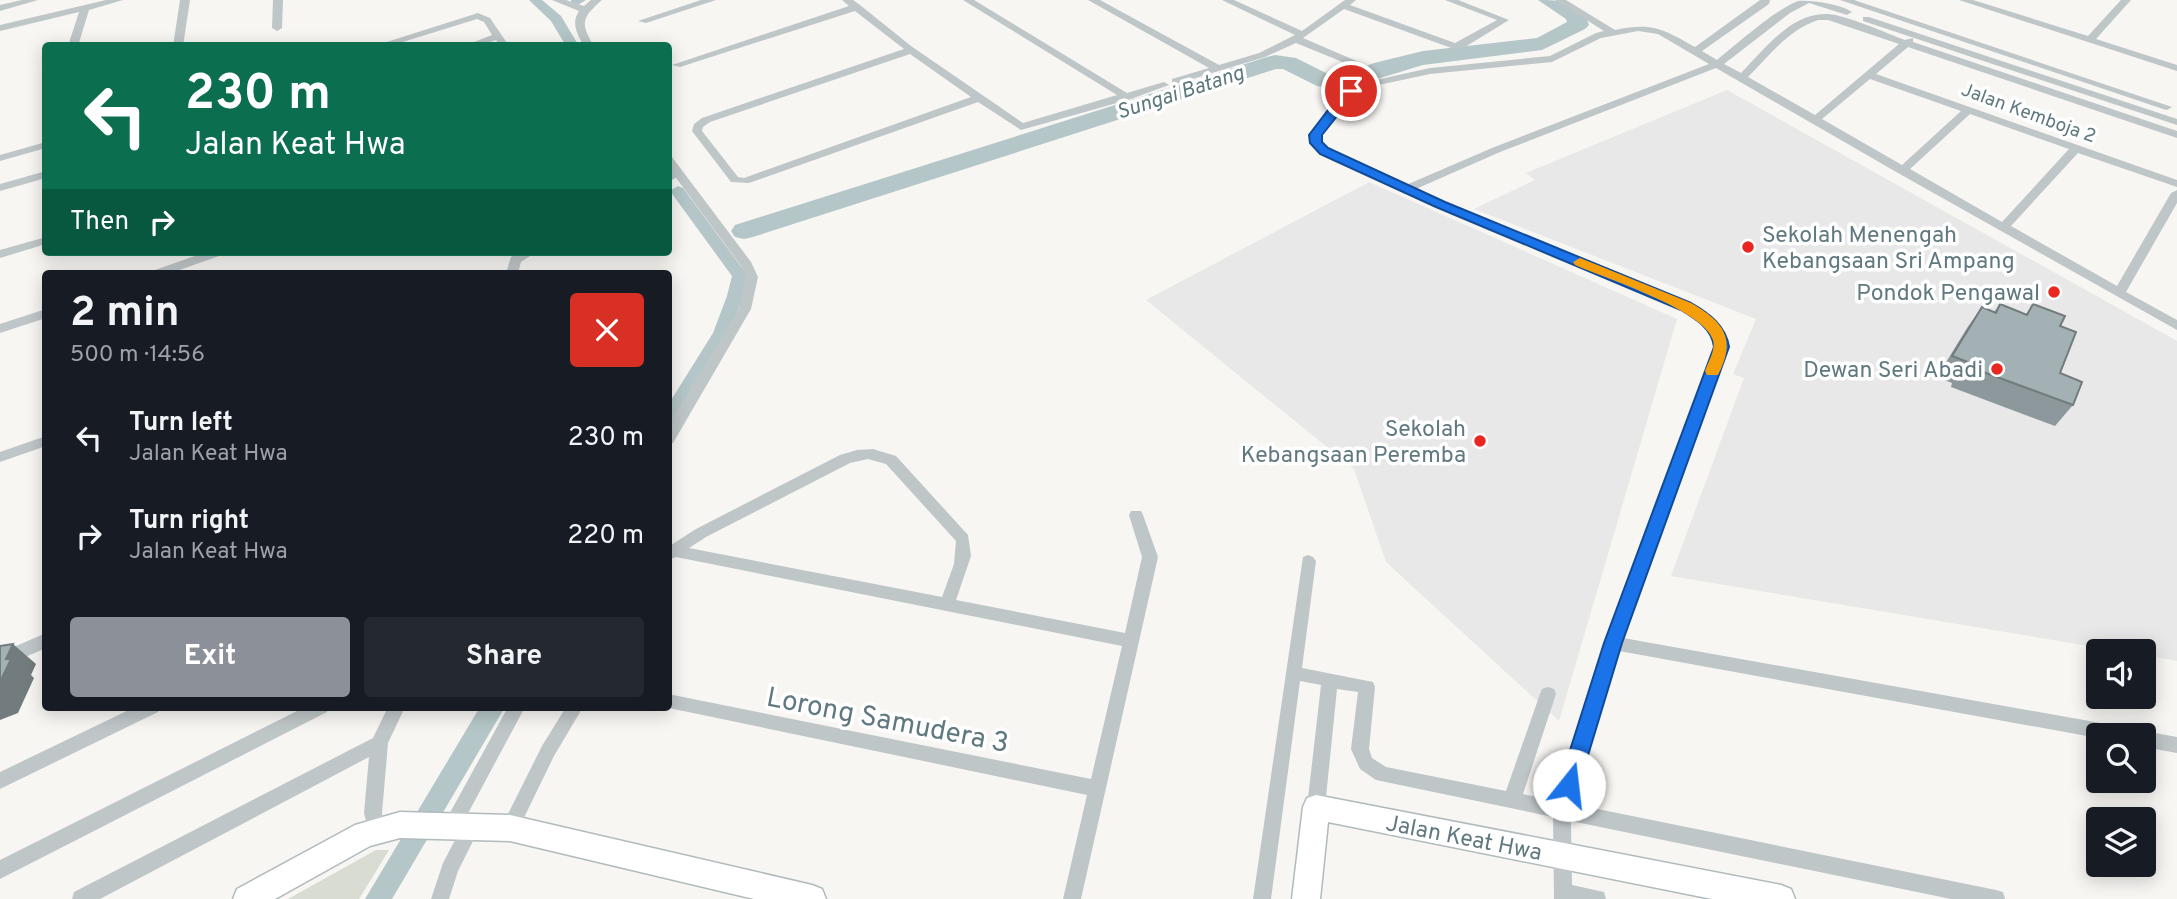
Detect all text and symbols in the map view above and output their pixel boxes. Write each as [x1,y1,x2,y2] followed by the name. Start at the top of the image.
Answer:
[1113,60,1248,127] water label: Sungai Batang
[1321,61,1381,121] pin
[185,65,331,127] text: 230 m
[70,70,161,161] icon: left
[1332,72,1370,110] icon: arrive
[1958,78,2099,149] street label: Jalan Kemboja 2
[185,126,406,166] text: Jalan Keat Hwa
[143,203,181,241] icon: right
[70,206,129,239] text: Then
[1762,222,2015,277] place label: Sekolah Menengah Kebangsaan Sri Ampang
[1740,239,1756,255] marker: Sekolah Menengah Kebangsaan Sri Ampang
[1856,280,2040,309] place label: Pondok Pengawal
[2046,284,2062,300] marker: Pondok Pengawal
[70,288,180,341] text: 2 min
[570,293,644,367] button: close
[70,341,205,370] text: 500 m · 14:56
[1803,357,1983,386] place label: Dewan Seri Abadi
[1989,361,2005,377] marker: Dewan Seri Abadi
[129,407,233,440] text: Turn left
[1241,416,1466,471] place label: Sekolah Kebangsaan Peremba
[70,419,108,457] icon: left
[568,422,644,455] text: 230 m
[1472,433,1488,449] marker: Sekolah Kebangsaan Peremba
[129,440,288,469] text: Jalan Keat Hwa
[129,505,249,538] text: Turn right
[70,517,108,555] icon: right
[567,520,644,553] text: 220 m
[129,538,288,567] text: Jalan Keat Hwa
[70,617,350,697] button: Exit
[364,617,644,697] button: Share
[2086,639,2156,877] map controls
[2086,639,2156,709] button: sound
[763,681,1012,763] street label: Lorong Samudera 3
[2086,723,2156,793] button: search
[1532,748,1606,822] position arrow
[2086,807,2156,877] button: layers
[1383,810,1544,869] street label: Jalan Keat Hwa

